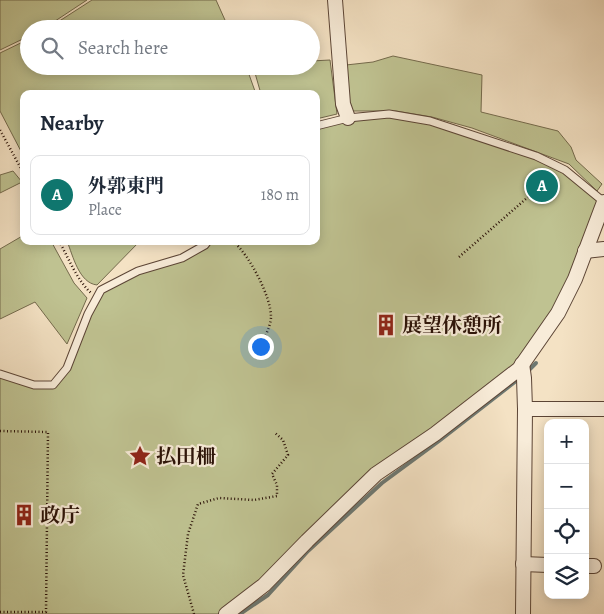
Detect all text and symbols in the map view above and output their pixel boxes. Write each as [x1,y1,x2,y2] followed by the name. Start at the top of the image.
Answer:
[20,20,320,75] search box
[38,34,66,62] icon: search
[78,35,168,61] text: Search here
[40,109,103,137] text: Nearby
[526,167,558,205] pin: A
[88,173,164,199] text: 外郭東門
[52,184,62,206] text: A
[261,184,299,206] text: 180 m
[88,199,122,221] text: Place
[373,312,399,338] building icon: 展望休憩所
[402,312,502,339] place label: 展望休憩所
[248,334,274,360] your location
[544,419,589,599] map controls
[544,419,589,464] button: +
[127,443,153,469] place icon: 払田柵
[156,443,216,470] place label: 払田柵
[544,464,589,509] button: −
[11,502,37,528] building icon: 政庁
[40,502,80,529] place label: 政庁
[544,509,589,554] button: locate
[544,554,589,599] button: layers

